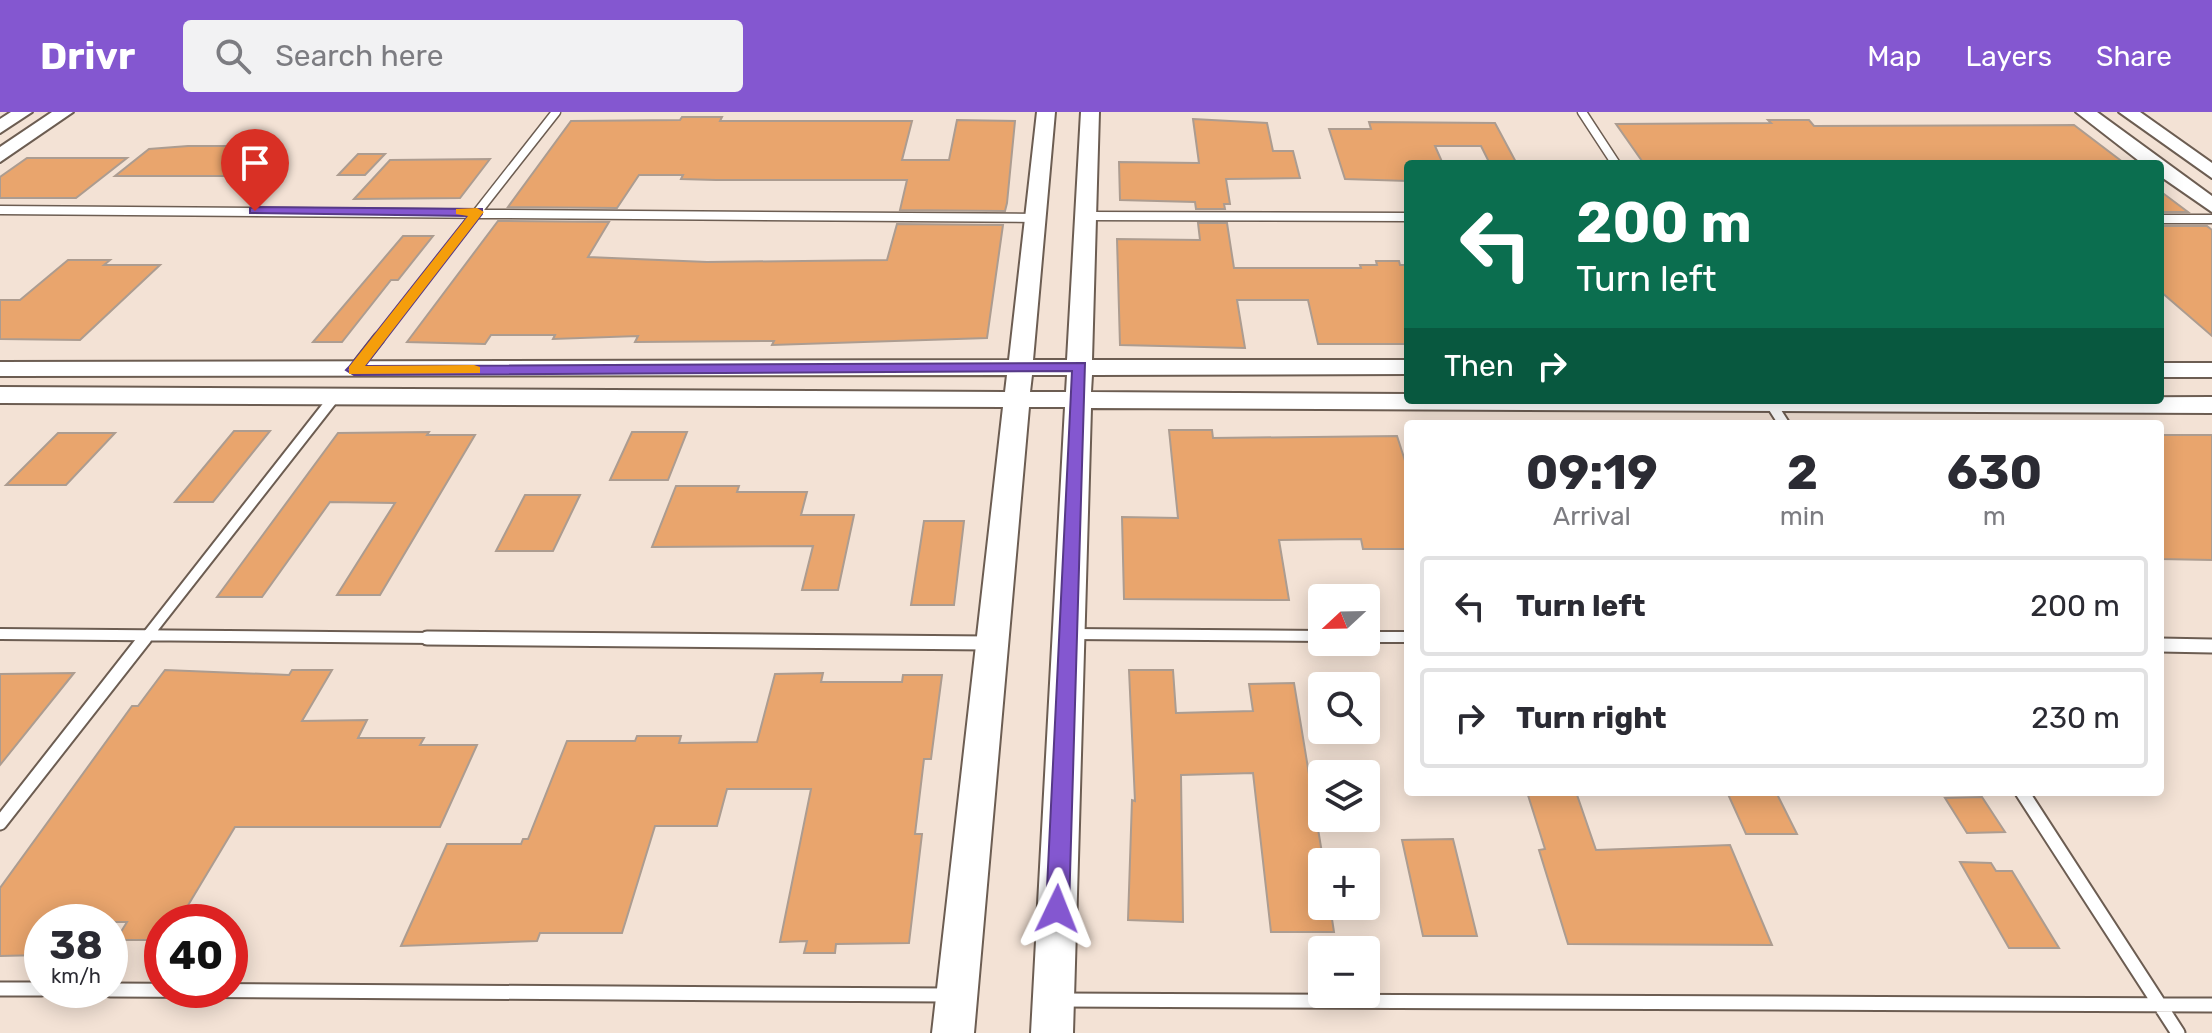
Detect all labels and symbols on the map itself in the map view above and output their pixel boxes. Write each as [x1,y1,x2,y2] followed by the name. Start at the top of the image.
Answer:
[221,129,289,211] pin
[1308,584,1380,656] north arrow
[1015,867,1099,951] position arrow
[144,904,248,1008] speed limit sign: 40

